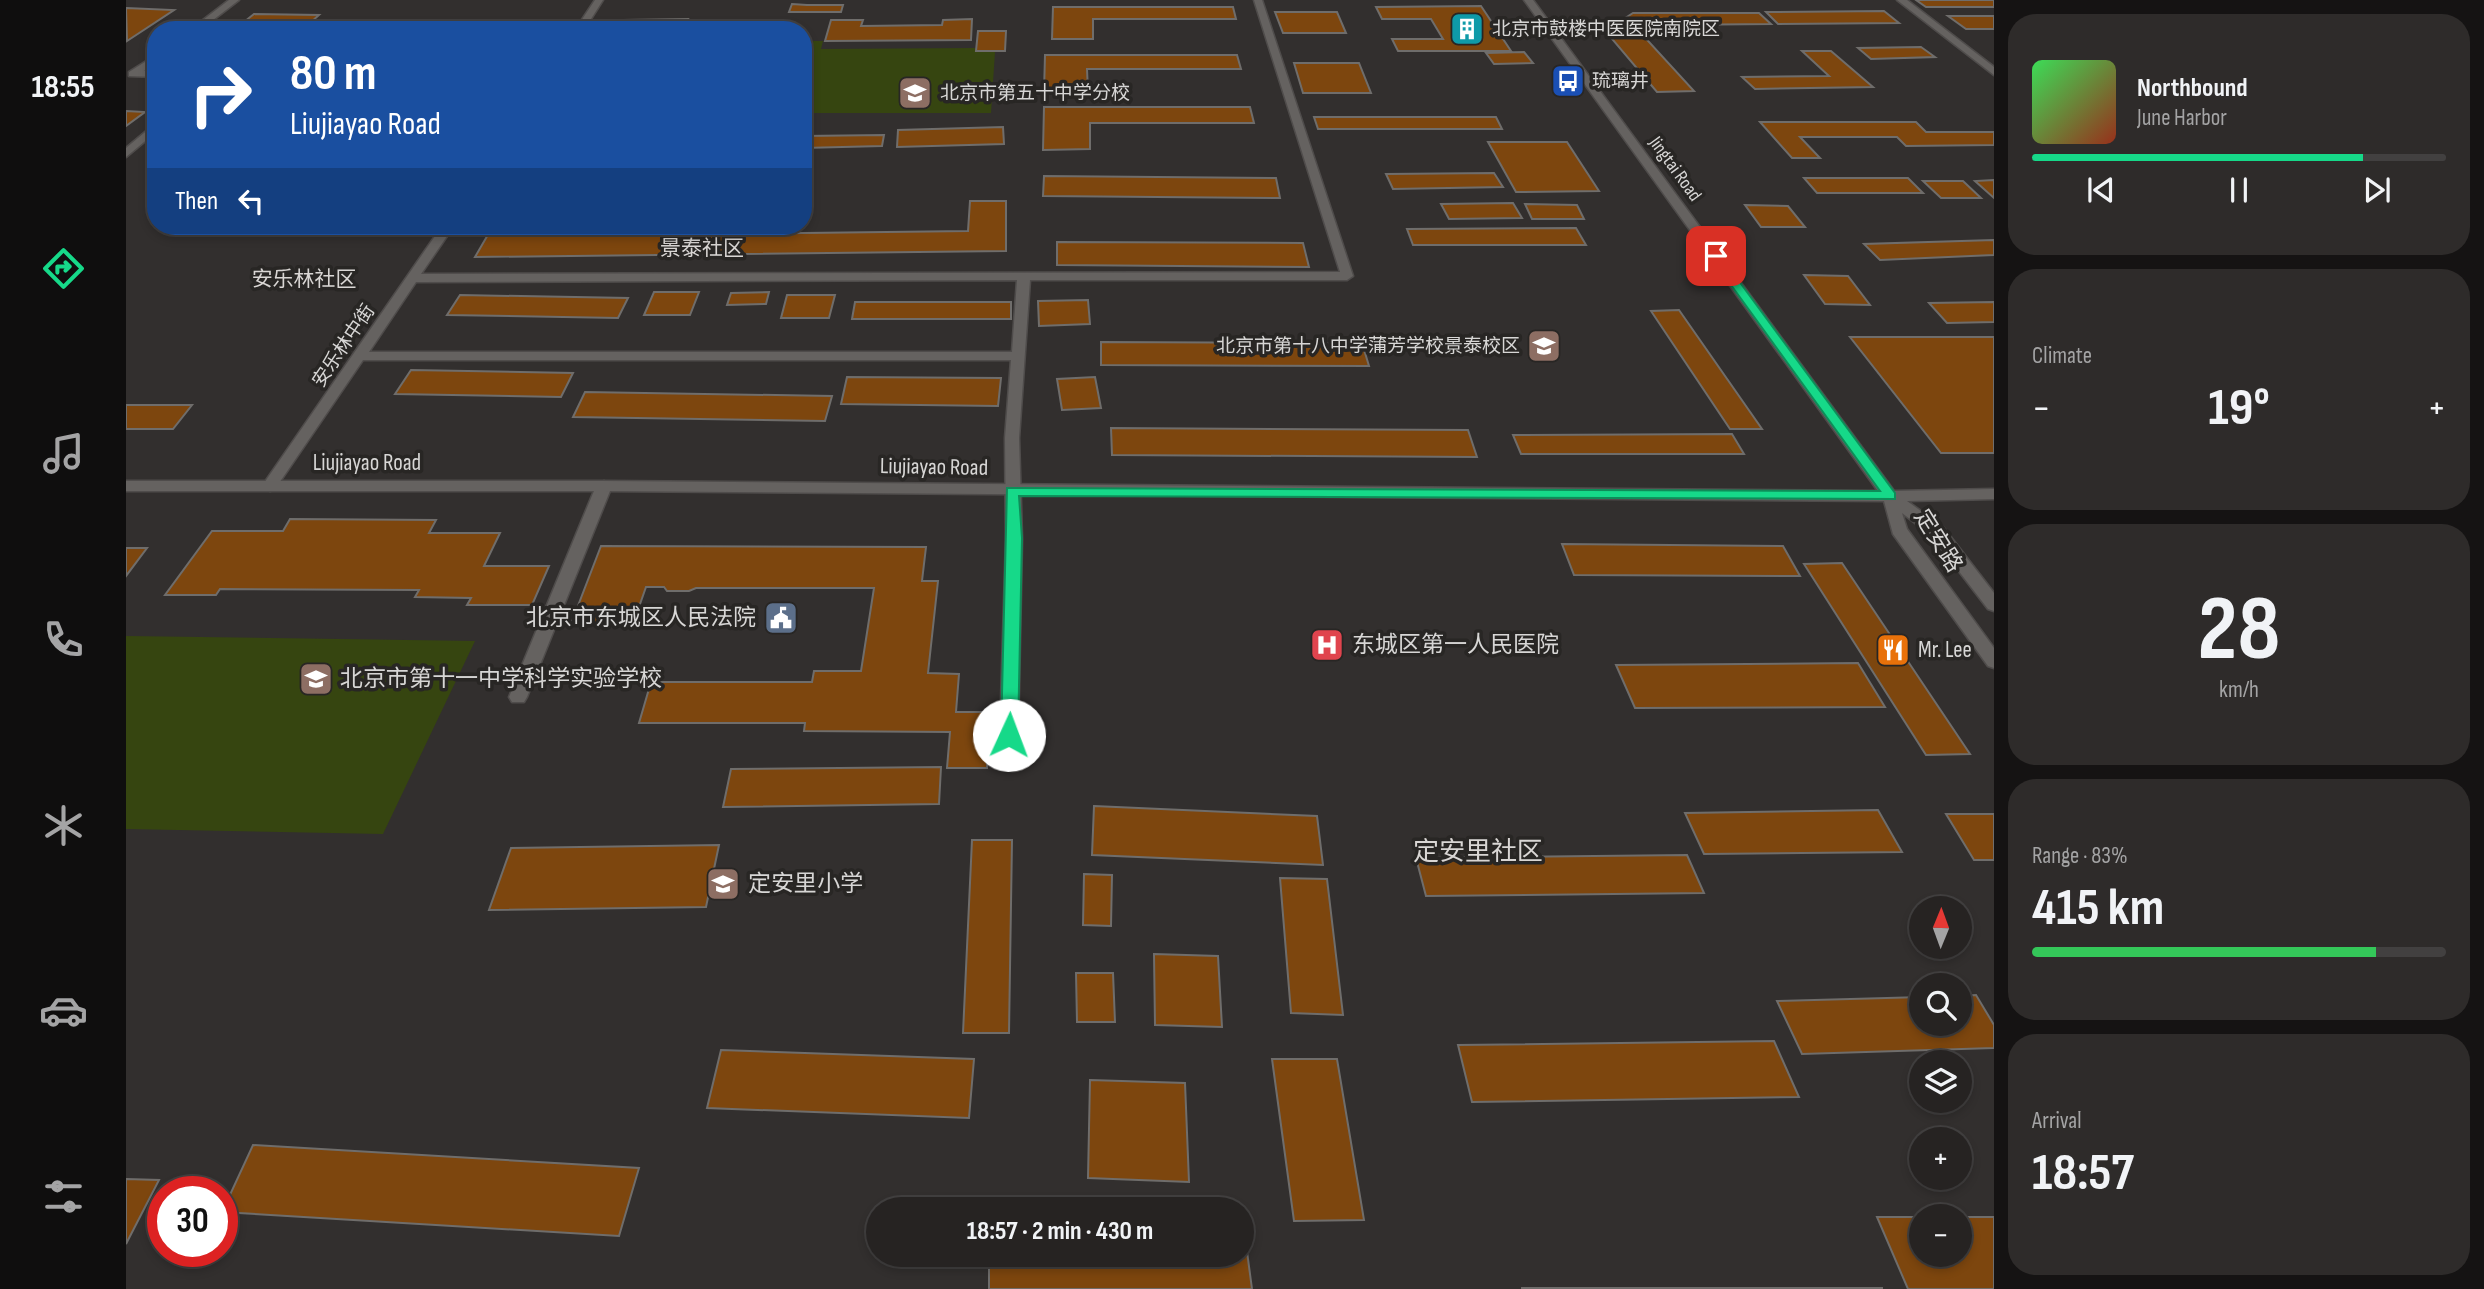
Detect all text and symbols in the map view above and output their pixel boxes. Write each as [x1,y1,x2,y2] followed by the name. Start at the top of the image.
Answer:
[1448,10,1486,48] building icon: 北京市鼓楼中医医院南院区
[1492,18,1720,41] place label: 北京市鼓楼中医医院南院区
[290,45,377,104] text: 80 m
[175,49,266,140] icon: right
[1549,62,1587,100] bus stop icon: 琉璃井
[32,68,94,107] text: 18:55
[1592,70,1649,93] place label: 琉璃井
[2137,73,2248,104] text: Northbound
[896,74,934,112] school or university icon: 北京市第五十中学分校
[940,82,1130,105] place label: 北京市第五十中学分校
[2137,104,2227,132] text: June Harbor
[290,105,441,144] text: Liujiayao Road
[1643,131,1706,206] street label: Jingtai Road
[2082,171,2120,209] icon: previous
[2220,171,2258,209] icon: pause
[2358,171,2396,209] icon: next
[232,182,270,220] icon: left
[175,186,218,217] text: Then
[1686,226,1746,286] pin
[660,236,744,261] district label: 景泰社区
[1697,237,1735,275] icon: arrive
[39,244,88,293] icon: directions
[252,267,357,292] district label: 安乐林社区
[308,300,380,392] street label: 安乐林中街
[1525,327,1563,365] school or university icon: 北京市第十八中学蒲芳学校景泰校区
[1216,335,1520,358] place label: 北京市第十八中学蒲芳学校景泰校区
[2032,342,2092,370] text: Climate
[2208,377,2270,440] text: 19°
[2032,386,2051,431] text: −
[2427,386,2446,431] text: +
[39,429,88,478] icon: music
[313,449,421,477] street label: Liujiayao Road
[880,452,988,482] street label: Liujiayao Road
[1908,504,1968,578] street label: 定安路
[2198,576,2280,685] text: 28
[762,599,800,637] public building icon: 北京市东城区人民法院
[526,604,756,632] place label: 北京市东城区人民法院
[39,615,88,664] icon: phone
[1308,626,1346,664] hospital icon: 东城区第一人民医院
[1352,631,1559,659] place label: 东城区第一人民医院
[1874,631,1912,669] restaurant icon: Mr. Lee
[1918,636,1972,664] place label: Mr. Lee
[297,660,335,698] school or university icon: 北京市第十一中学科学实验学校
[340,665,662,693] place label: 北京市第十一中学科学实验学校
[2219,676,2259,704] text: km/h
[972,698,1046,772] position arrow
[39,801,88,850] icon: climate
[1413,837,1543,868] district label: 定安里社区
[2032,842,2128,870] text: Range · 83%
[704,865,742,903] school or university icon: 定安里小学
[748,870,863,898] place label: 定安里小学
[2032,877,2164,940] text: 415 km
[1909,896,1972,959] north arrow
[1909,896,1972,1267] map controls
[1909,973,1972,1036] button: search
[39,986,88,1035] icon: car
[1909,1050,1972,1113] button: layers
[2032,1107,2081,1135] text: Arrival
[1909,1127,1972,1190] button: +
[2032,1142,2134,1205] text: 18:57
[39,1172,88,1221] icon: filters
[147,1176,238,1267] speed limit sign: 30
[1909,1204,1972,1267] button: −
[967,1216,1153,1247] text: 18:57 · 2 min · 430 m

